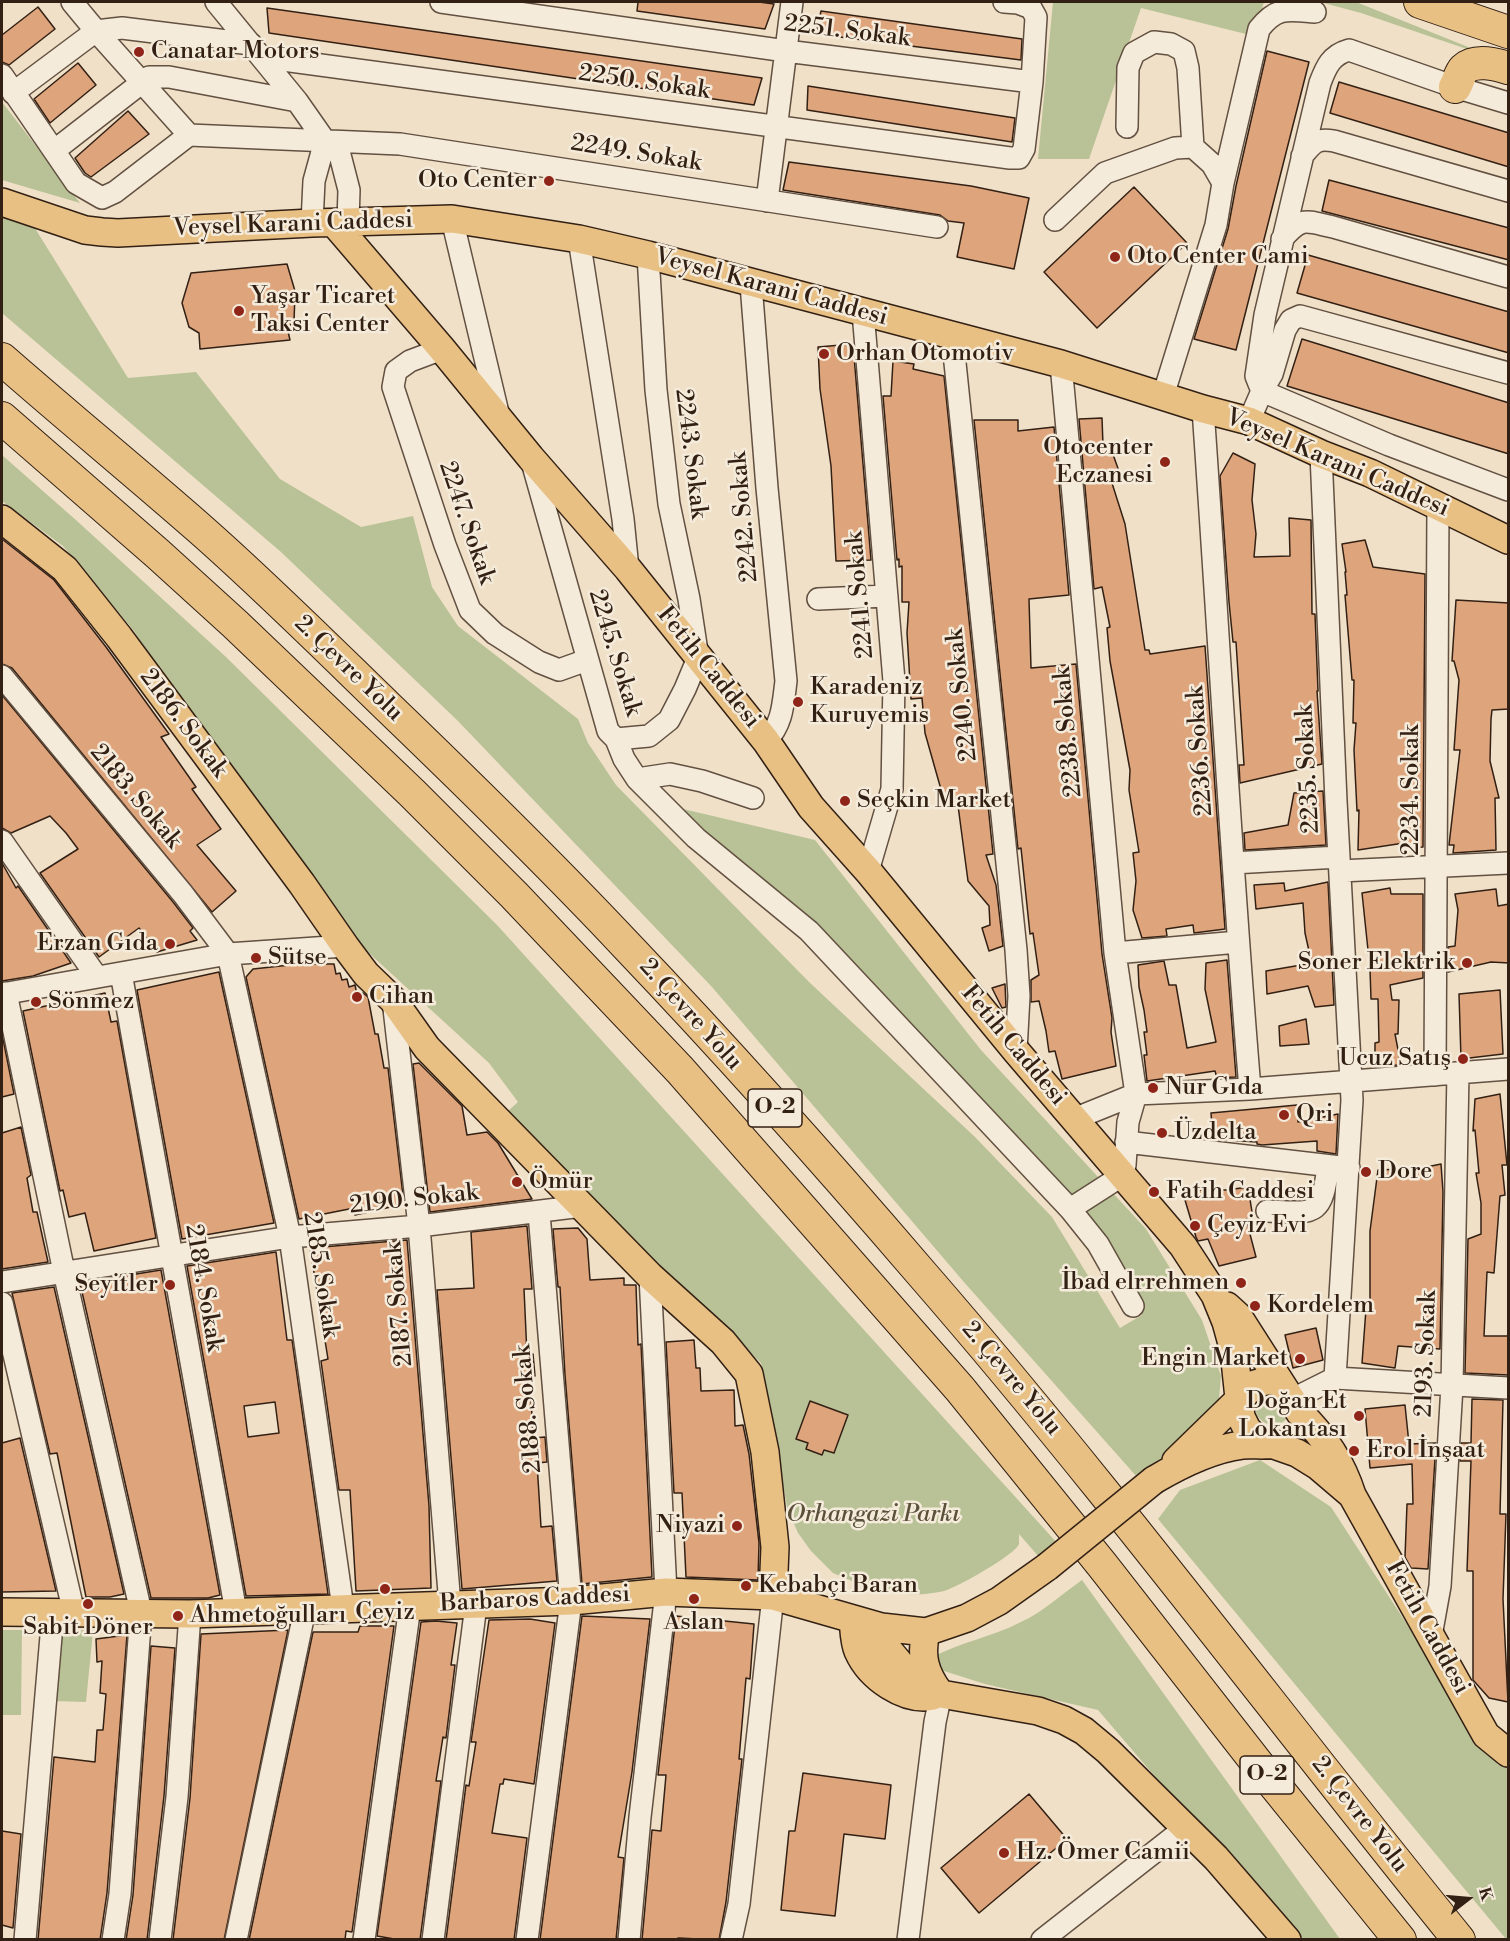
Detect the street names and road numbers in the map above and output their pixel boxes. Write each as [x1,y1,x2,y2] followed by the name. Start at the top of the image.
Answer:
[782,10,912,54] street label: 2251. Sokak
[577,60,711,106] street label: 2250. Sokak
[569,129,703,179] street label: 2249. Sokak
[173,206,413,244] street label: Veysel Karani Caddesi
[651,243,891,333] street label: Veysel Karani Caddesi
[668,387,712,521] street label: 2243. Sokak
[1221,404,1453,524] street label: Veysel Karani Caddesi
[725,450,765,584] street label: 2242. Sokak
[432,458,500,588] street label: 2247. Sokak
[841,530,881,660] street label: 2241. Sokak
[581,586,647,720] street label: 2245. Sokak
[650,601,766,735] street label: Fetih Caddesi
[288,610,408,728] street label: 2. Çevre Yolu
[942,627,984,763] street label: 2240. Sokak
[133,664,233,784] street label: 2186. Sokak
[1049,666,1089,798] street label: 2238. Sokak
[1182,685,1220,817] street label: 2236. Sokak
[1291,704,1327,834] street label: 2235. Sokak
[1398,725,1426,855] street label: 2234. Sokak
[83,739,187,855] street label: 2183. Sokak
[632,953,748,1077] street label: 2. Çevre Yolu
[954,980,1072,1112] street label: Fetih Caddesi
[748,1089,802,1127] road number: O-2
[348,1179,480,1221] street label: 2190. Sokak
[296,1210,344,1340] street label: 2185. Sokak
[178,1222,228,1354] street label: 2184. Sokak
[380,1240,420,1368] street label: 2187. Sokak
[1410,1290,1444,1418] street label: 2193. Sokak
[955,1316,1067,1442] street label: 2. Çevre Yolu
[509,1344,549,1474] street label: 2188. Sokak
[1378,1556,1476,1700] street label: Fetih Caddesi
[439,1581,631,1619] street label: Barbaros Caddesi
[1305,1751,1413,1879] street label: 2. Çevre Yolu
[1240,1756,1294,1794] road number: O-2

